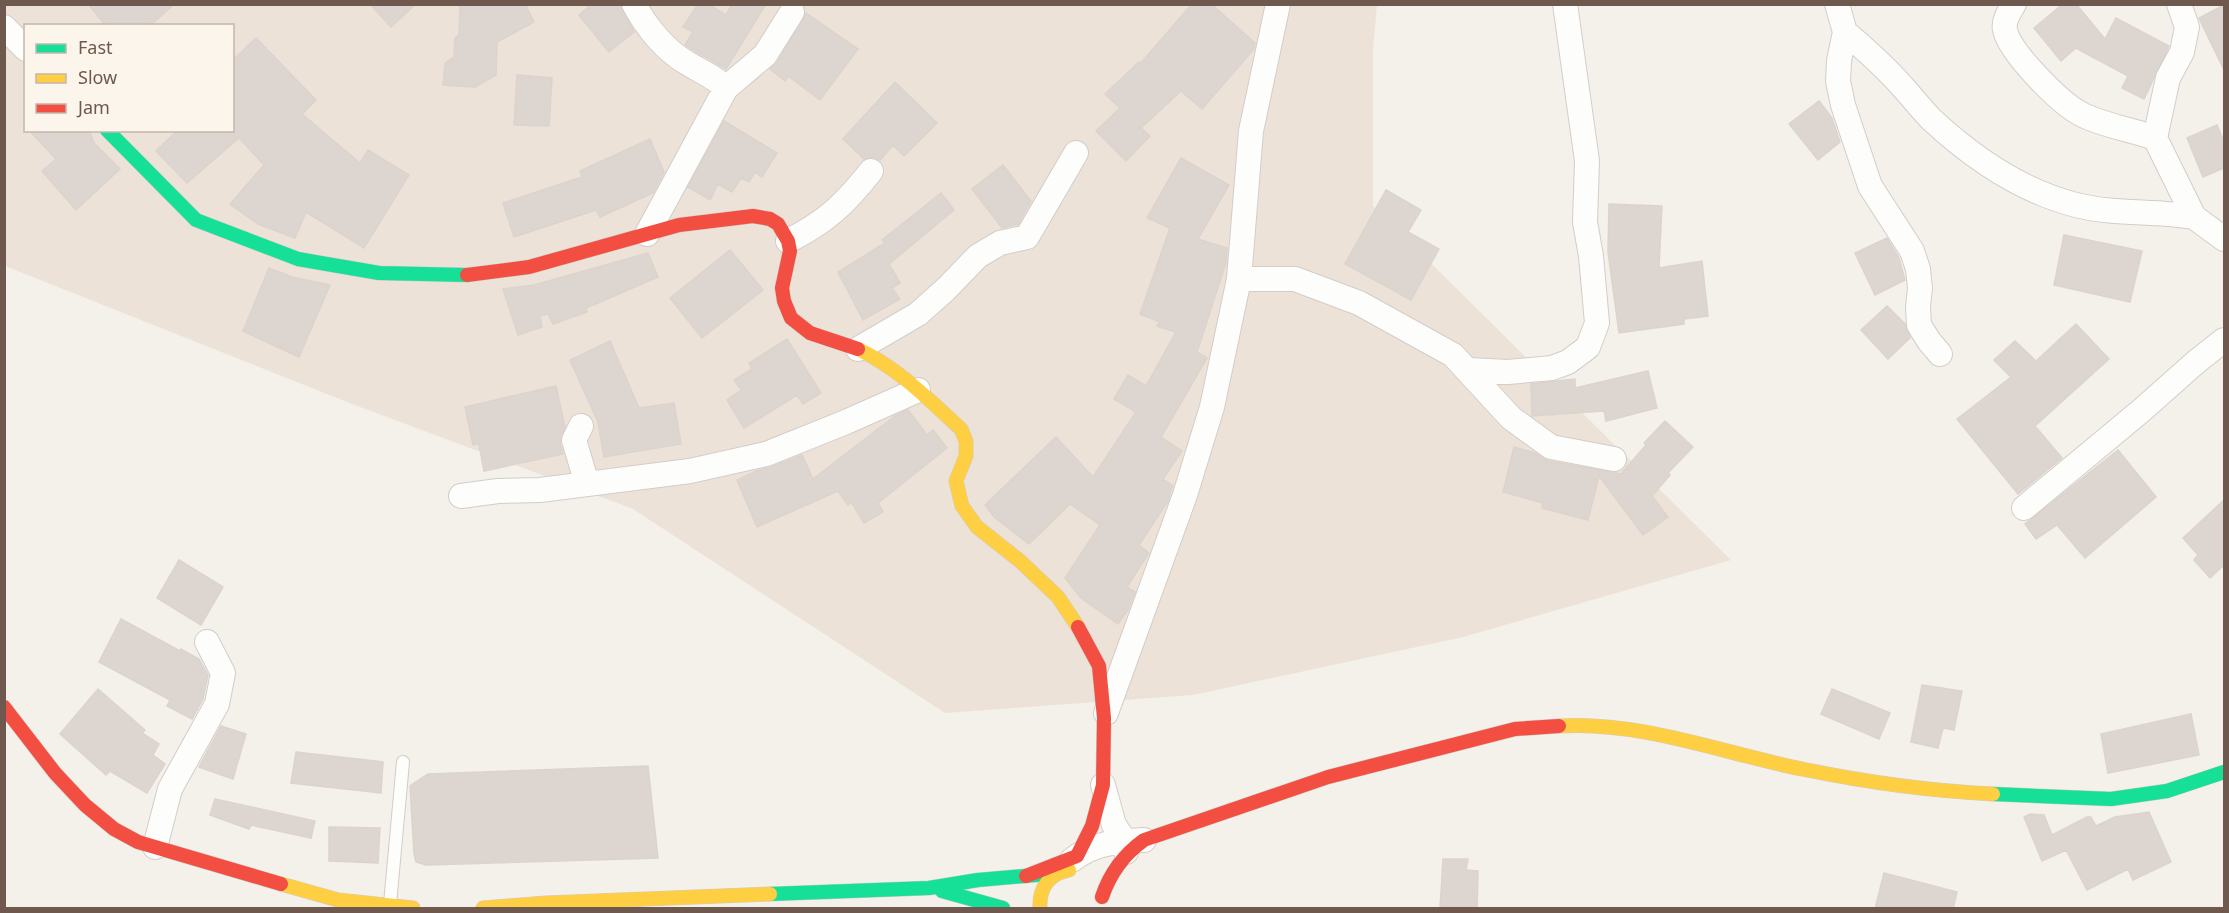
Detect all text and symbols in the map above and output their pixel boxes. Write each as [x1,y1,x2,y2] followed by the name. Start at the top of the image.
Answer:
[24,24,234,132] legend
[78,35,113,59] text: Fast
[78,65,117,89] text: Slow
[76,95,110,119] text: Jam

